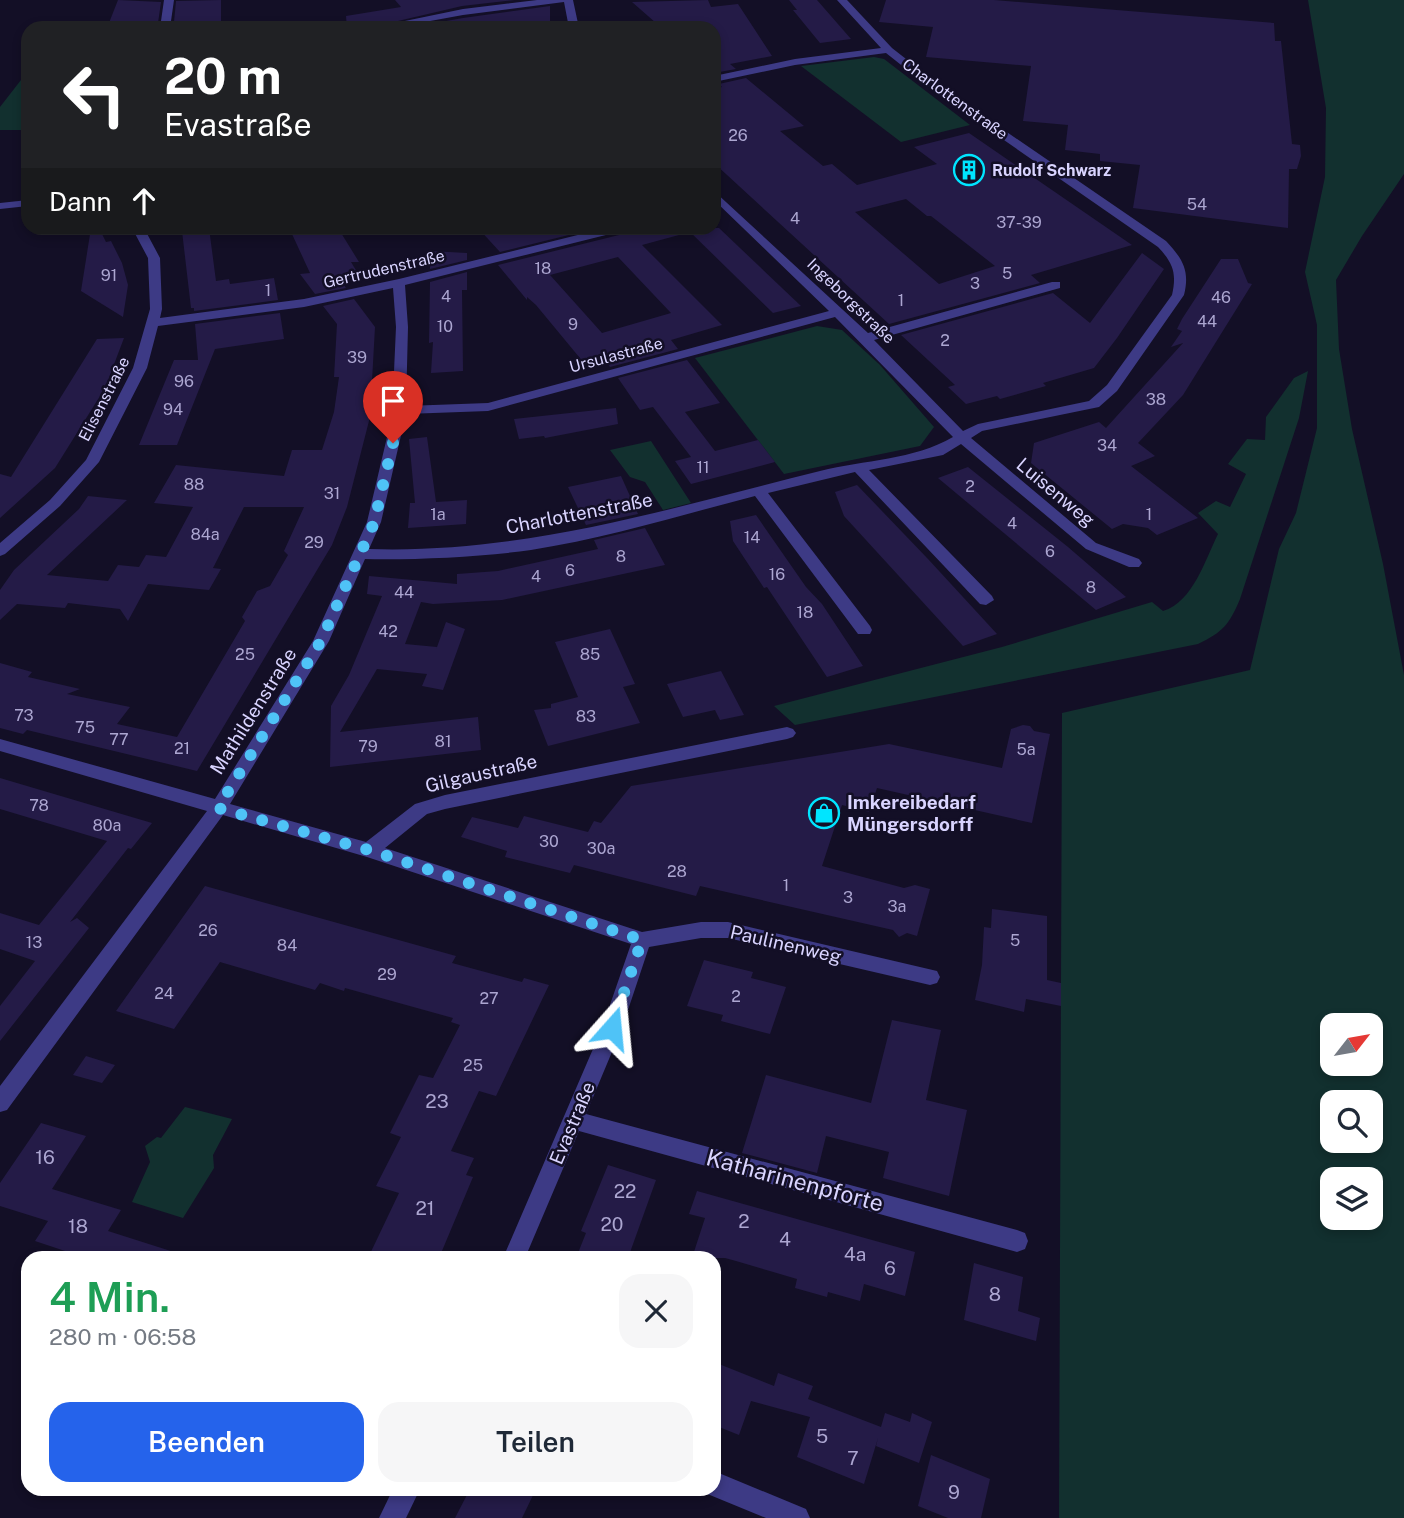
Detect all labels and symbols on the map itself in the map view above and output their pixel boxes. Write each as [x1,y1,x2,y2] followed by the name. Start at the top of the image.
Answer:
[899,54,1011,144] street label: Charlottenstraße
[728,126,748,145] house number: 26
[952,153,986,187] building icon: Rudolf Schwarz
[992,161,1111,180] place label: Rudolf Schwarz
[1187,195,1207,214] house number: 54
[790,209,800,228] house number: 4
[996,213,1042,232] house number: 37-39
[322,246,446,292] street label: Gertrudenstraße
[803,254,899,348] street label: Ingeborgstraße
[535,259,551,278] house number: 18
[1002,264,1012,283] house number: 5
[101,266,117,285] house number: 91
[970,274,980,293] house number: 3
[265,281,271,300] house number: 1
[441,287,451,306] house number: 4
[1211,288,1231,307] house number: 46
[898,291,904,310] house number: 1
[1197,312,1217,331] house number: 44
[568,315,578,334] house number: 9
[437,317,453,336] house number: 10
[940,331,950,350] house number: 2
[567,333,665,377] street label: Ursulastraße
[347,348,367,367] house number: 39
[75,354,133,444] street label: Elisenstraße
[363,371,423,443] pin
[174,372,194,391] house number: 96
[1146,390,1166,409] house number: 38
[163,400,183,419] house number: 94
[1097,436,1117,455] house number: 34
[1013,453,1100,531] street label: Luisenweg
[696,458,710,477] house number: 11
[184,475,204,494] house number: 88
[965,477,975,496] house number: 2
[324,484,340,503] house number: 31
[504,488,654,538] street label: Charlottenstraße
[430,505,446,524] house number: 1a
[1146,505,1152,524] house number: 1
[1007,514,1017,533] house number: 4
[190,525,220,544] house number: 84a
[744,528,760,547] house number: 14
[304,533,324,552] house number: 29
[1045,542,1055,561] house number: 6
[616,547,626,566] house number: 8
[565,561,575,580] house number: 6
[769,565,785,584] house number: 16
[531,567,541,586] house number: 4
[1086,578,1096,597] house number: 8
[394,583,414,602] house number: 44
[797,603,813,622] house number: 18
[378,622,398,641] house number: 42
[205,644,301,778] street label: Mathildenstraße
[235,645,255,664] house number: 25
[580,645,600,664] house number: 85
[14,706,34,725] house number: 73
[576,707,596,726] house number: 83
[75,718,95,737] house number: 75
[109,730,129,749] house number: 77
[435,732,451,751] house number: 81
[358,737,378,756] house number: 79
[174,739,190,758] house number: 21
[1016,740,1036,759] house number: 5a
[423,749,539,797] street label: Gilgaustraße
[847,791,976,835] place label: Imkereibedarf Müngersdorff
[29,796,49,815] house number: 78
[807,796,841,830] shop icon: Imkereibedarf Müngersdorff
[93,816,121,835] house number: 80a
[539,832,559,851] house number: 30
[587,839,615,858] house number: 30a
[667,862,687,881] house number: 28
[783,876,789,895] house number: 1
[843,888,853,907] house number: 3
[888,897,906,916] house number: 3a
[198,921,218,940] house number: 26
[728,921,844,968] street label: Paulinenweg
[1010,931,1020,950] house number: 5
[26,933,42,952] house number: 13
[277,936,297,955] house number: 84
[377,965,397,984] house number: 29
[154,984,174,1003] house number: 24
[731,987,741,1006] house number: 2
[479,989,499,1008] house number: 27
[575,991,649,1065] position arrow
[1320,1013,1382,1076] north arrow
[463,1056,483,1075] house number: 25
[545,1078,599,1168] street label: Evastraße
[425,1090,449,1112] house number: 23
[703,1143,887,1217] street label: Katharinenpforte
[35,1146,55,1168] house number: 16
[614,1180,636,1202] house number: 22
[415,1197,435,1219] house number: 21
[738,1210,750,1232] house number: 2
[601,1213,623,1235] house number: 20
[68,1215,88,1237] house number: 18
[779,1228,791,1250] house number: 4
[844,1243,866,1265] house number: 4a
[884,1257,896,1279] house number: 6
[989,1283,1001,1305] house number: 8
[816,1425,828,1447] house number: 5
[847,1447,859,1469] house number: 7
[948,1481,960,1503] house number: 9

